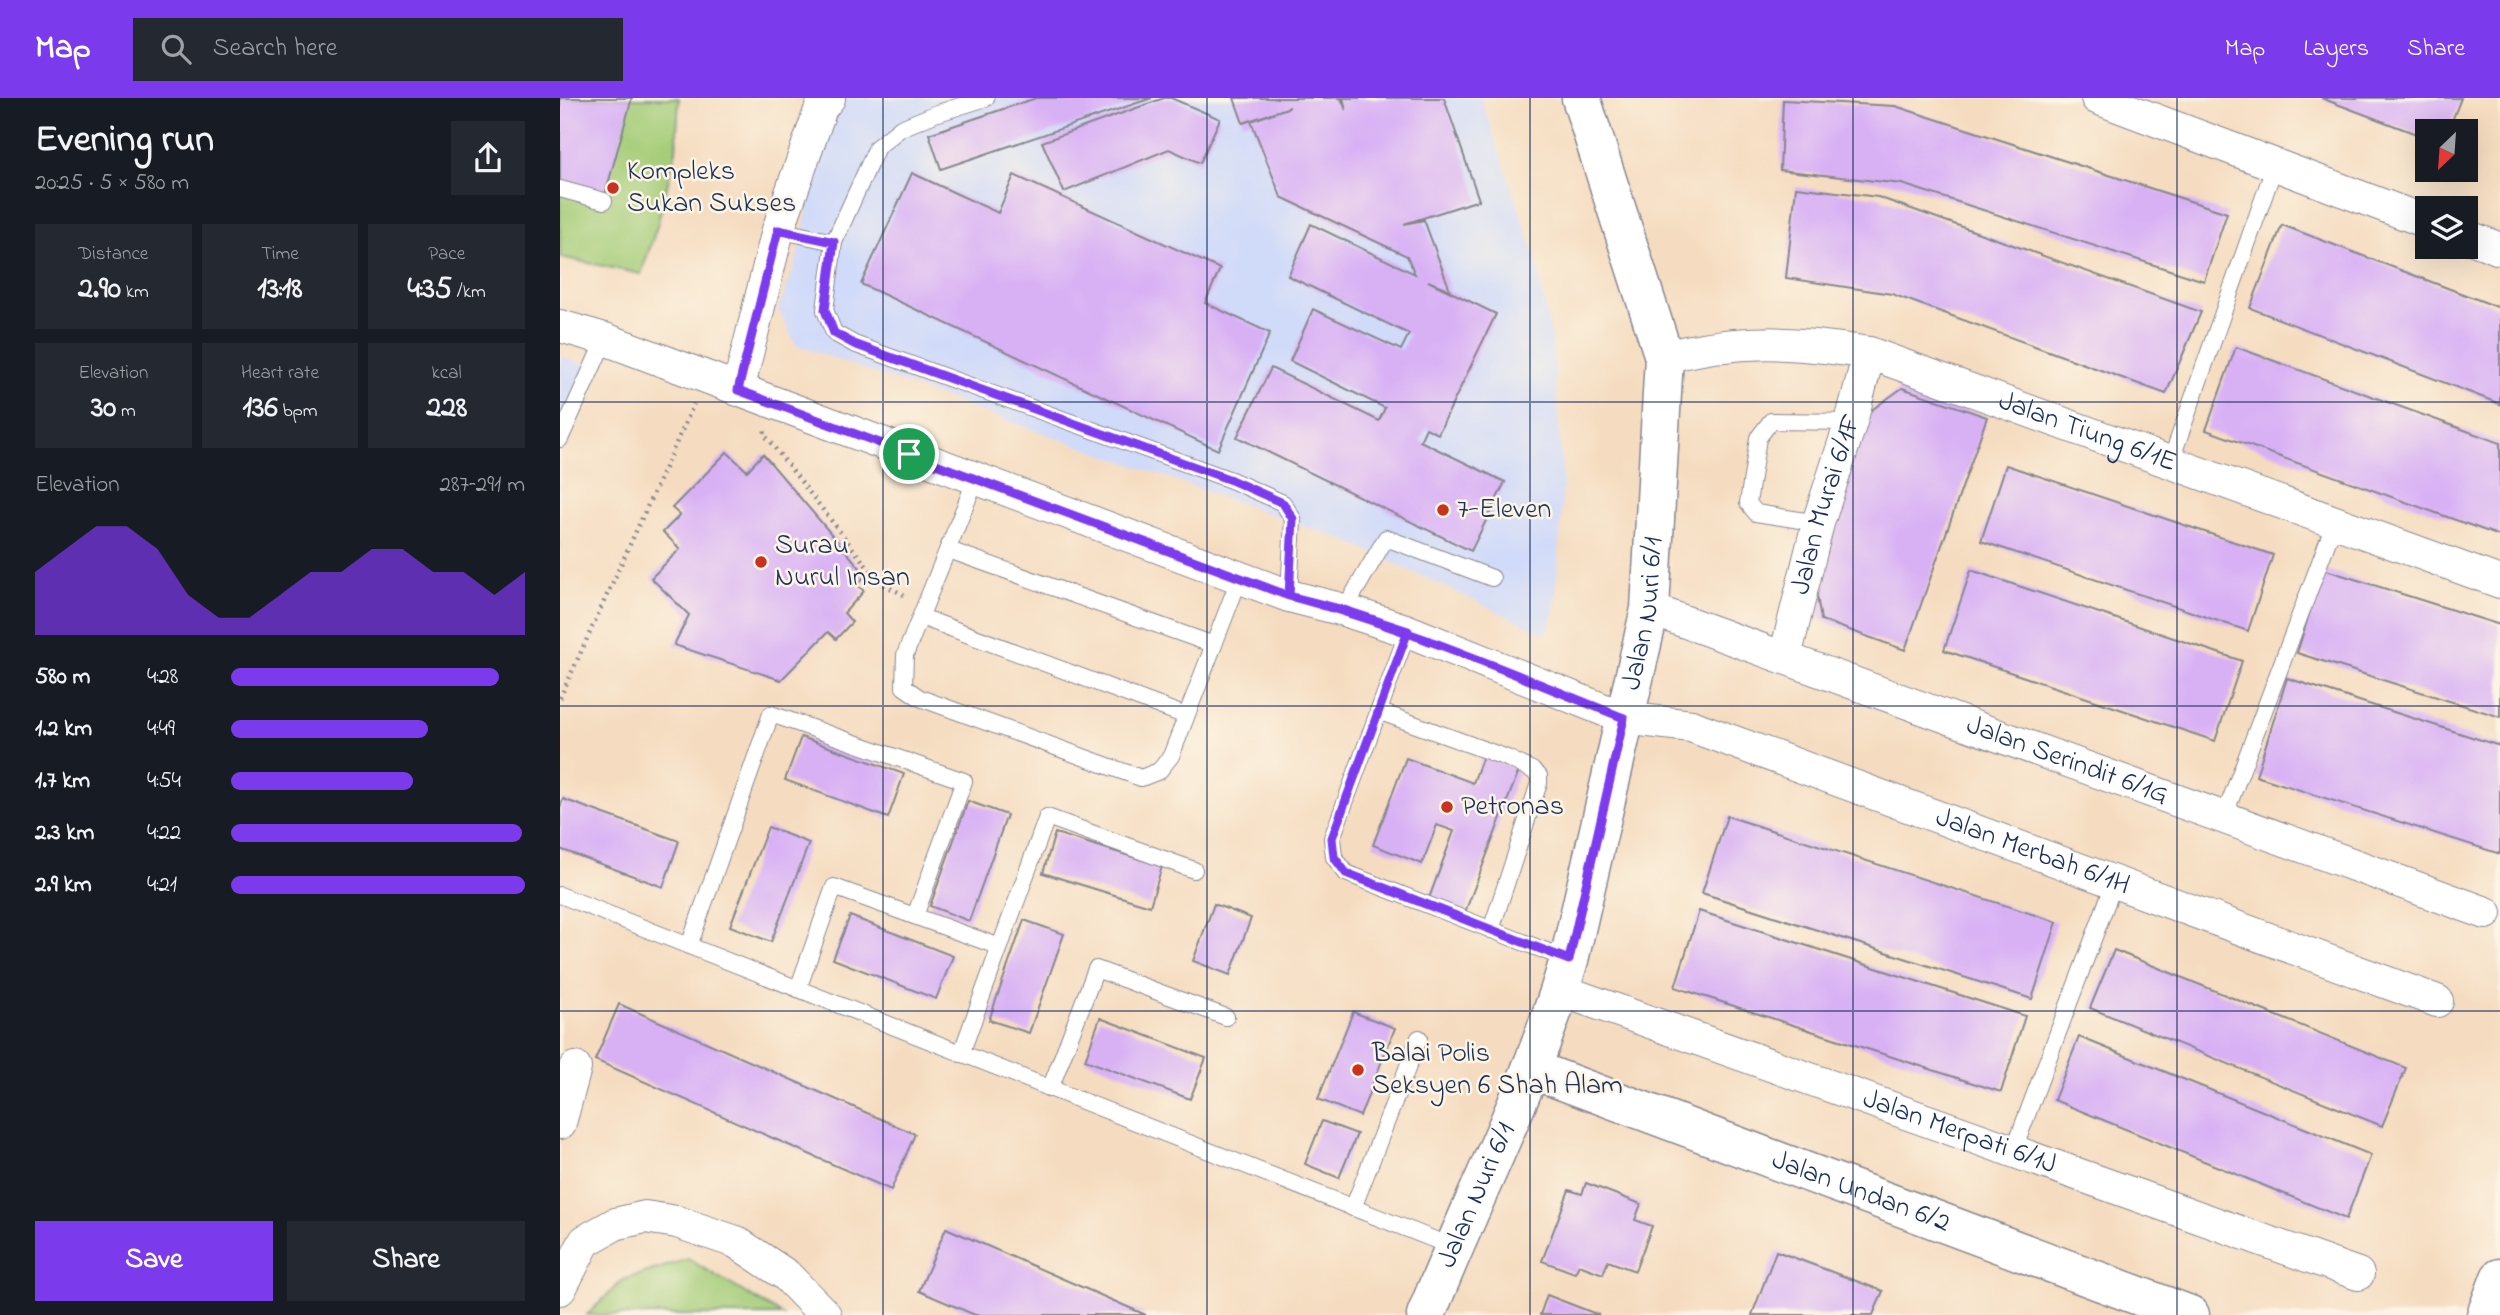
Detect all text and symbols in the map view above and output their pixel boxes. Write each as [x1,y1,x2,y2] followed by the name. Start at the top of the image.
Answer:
[133,18,623,81] search box
[35,25,91,73] text: Map
[157,30,195,68] icon: search
[213,30,337,68] text: Search here
[2225,32,2265,67] text: Map
[2303,32,2369,67] text: Layers
[2407,32,2465,67] text: Share
[35,113,214,169] text: Evening run
[2415,119,2478,182] north arrow
[2415,119,2478,259] map controls
[451,121,525,195] button: share
[627,152,796,225] place label: Kompleks Sukan Sukses
[35,167,189,200] text: 20:25 · 5 × 580 m
[605,180,621,196] marker: Kompleks Sukan Sukses
[2415,196,2478,259] button: layers
[78,241,148,268] text: Distance
[261,241,299,268] text: Time
[428,241,465,268] text: Pace
[78,268,121,312] text: 2.90
[257,268,303,312] text: 13:18
[408,268,452,312] text: 4:35
[121,279,149,306] text: km
[452,279,486,306] text: /km
[78,360,148,387] text: Elevation
[241,360,319,387] text: Heart rate
[432,360,462,387] text: kcal
[1993,381,2182,483] street label: Jalan Tiung 6/1E
[91,387,116,431] text: 30
[242,387,278,431] text: 136
[426,387,467,431] text: 228
[116,398,136,425] text: m
[278,398,318,425] text: bpm
[1781,409,1873,599] street label: Jalan Murai 6/1F
[879,424,939,484] pin
[890,435,928,473] icon: arrive
[35,469,120,502] text: Elevation
[440,469,525,502] text: 287–291 m
[1457,490,1551,531] place label: 7-Eleven
[1435,502,1451,518] marker: 7-Eleven
[775,526,910,599] place label: Surau Nurul Insan
[1611,536,1674,694] street label: Jalan Nuri 6/1
[753,554,769,570] marker: Surau Nurul Insan
[35,661,90,694] text: 580 m
[147,661,179,694] text: 4:28
[1961,705,2174,816] street label: Jalan Serindit 6/1G
[35,713,92,746] text: 1.2 km
[147,713,175,746] text: 4:49
[35,765,90,798] text: 1.7 km
[147,765,181,798] text: 4:54
[1461,787,1564,828] place label: Petronas
[1930,797,2135,906] street label: Jalan Merbah 6/1H
[1439,799,1455,815] marker: Petronas
[35,817,94,850] text: 2.3 km
[147,817,181,850] text: 4:22
[35,869,92,902] text: 2.9 km
[147,869,177,902] text: 4:21
[1371,1034,1623,1107] place label: Balai Polis Seksyen 6 Shah Alam
[1350,1062,1366,1078] marker: Balai Polis Seksyen 6 Shah Alam
[1857,1079,2062,1186] street label: Jalan Merpati 6/1J
[1427,1116,1527,1275] street label: Jalan Nuri 6/1
[1766,1140,1956,1244] street label: Jalan Undan 6/2
[35,1221,273,1301] button: Save
[287,1221,525,1301] button: Share

